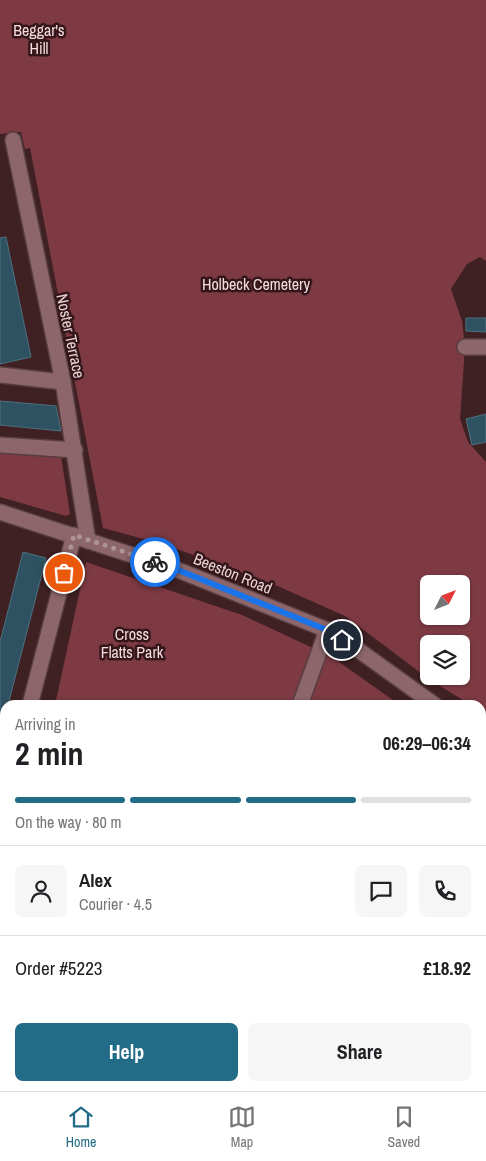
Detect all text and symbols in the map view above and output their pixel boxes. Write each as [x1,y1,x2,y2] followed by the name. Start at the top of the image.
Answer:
[13,19,65,59] park label: Beggar's Hill
[202,273,310,295] park label: Holbeck Cemetery
[51,292,91,380] street label: Noster Terrace
[130,537,180,587] courier
[190,547,276,599] street label: Beeston Road
[141,548,169,576] icon: bike
[43,552,85,594] pin
[50,559,78,587] icon: bag
[420,575,470,625] north arrow
[420,575,470,685] map controls
[321,619,363,661] pin
[101,623,164,663] park label: Cross Flatts Park
[328,626,356,654] icon: home
[420,635,470,685] button: layers
[15,713,76,735] text: Arriving in
[383,730,471,756] text: 06:29–06:34
[15,732,84,775] text: 2 min
[15,811,121,833] text: On the way · 80 m
[15,865,67,917] button: person
[355,865,407,917] button: chat
[419,865,471,917] button: phone
[79,867,112,893] text: Alex
[79,893,152,915] text: Courier · 4.5
[15,955,102,981] text: Order #5223
[423,955,471,981] text: £18.92
[15,1023,238,1081] button: Help
[248,1023,471,1081] button: Share
[66,1103,96,1151] tab: Home
[228,1103,256,1151] tab: Map
[388,1103,420,1151] tab: Saved

